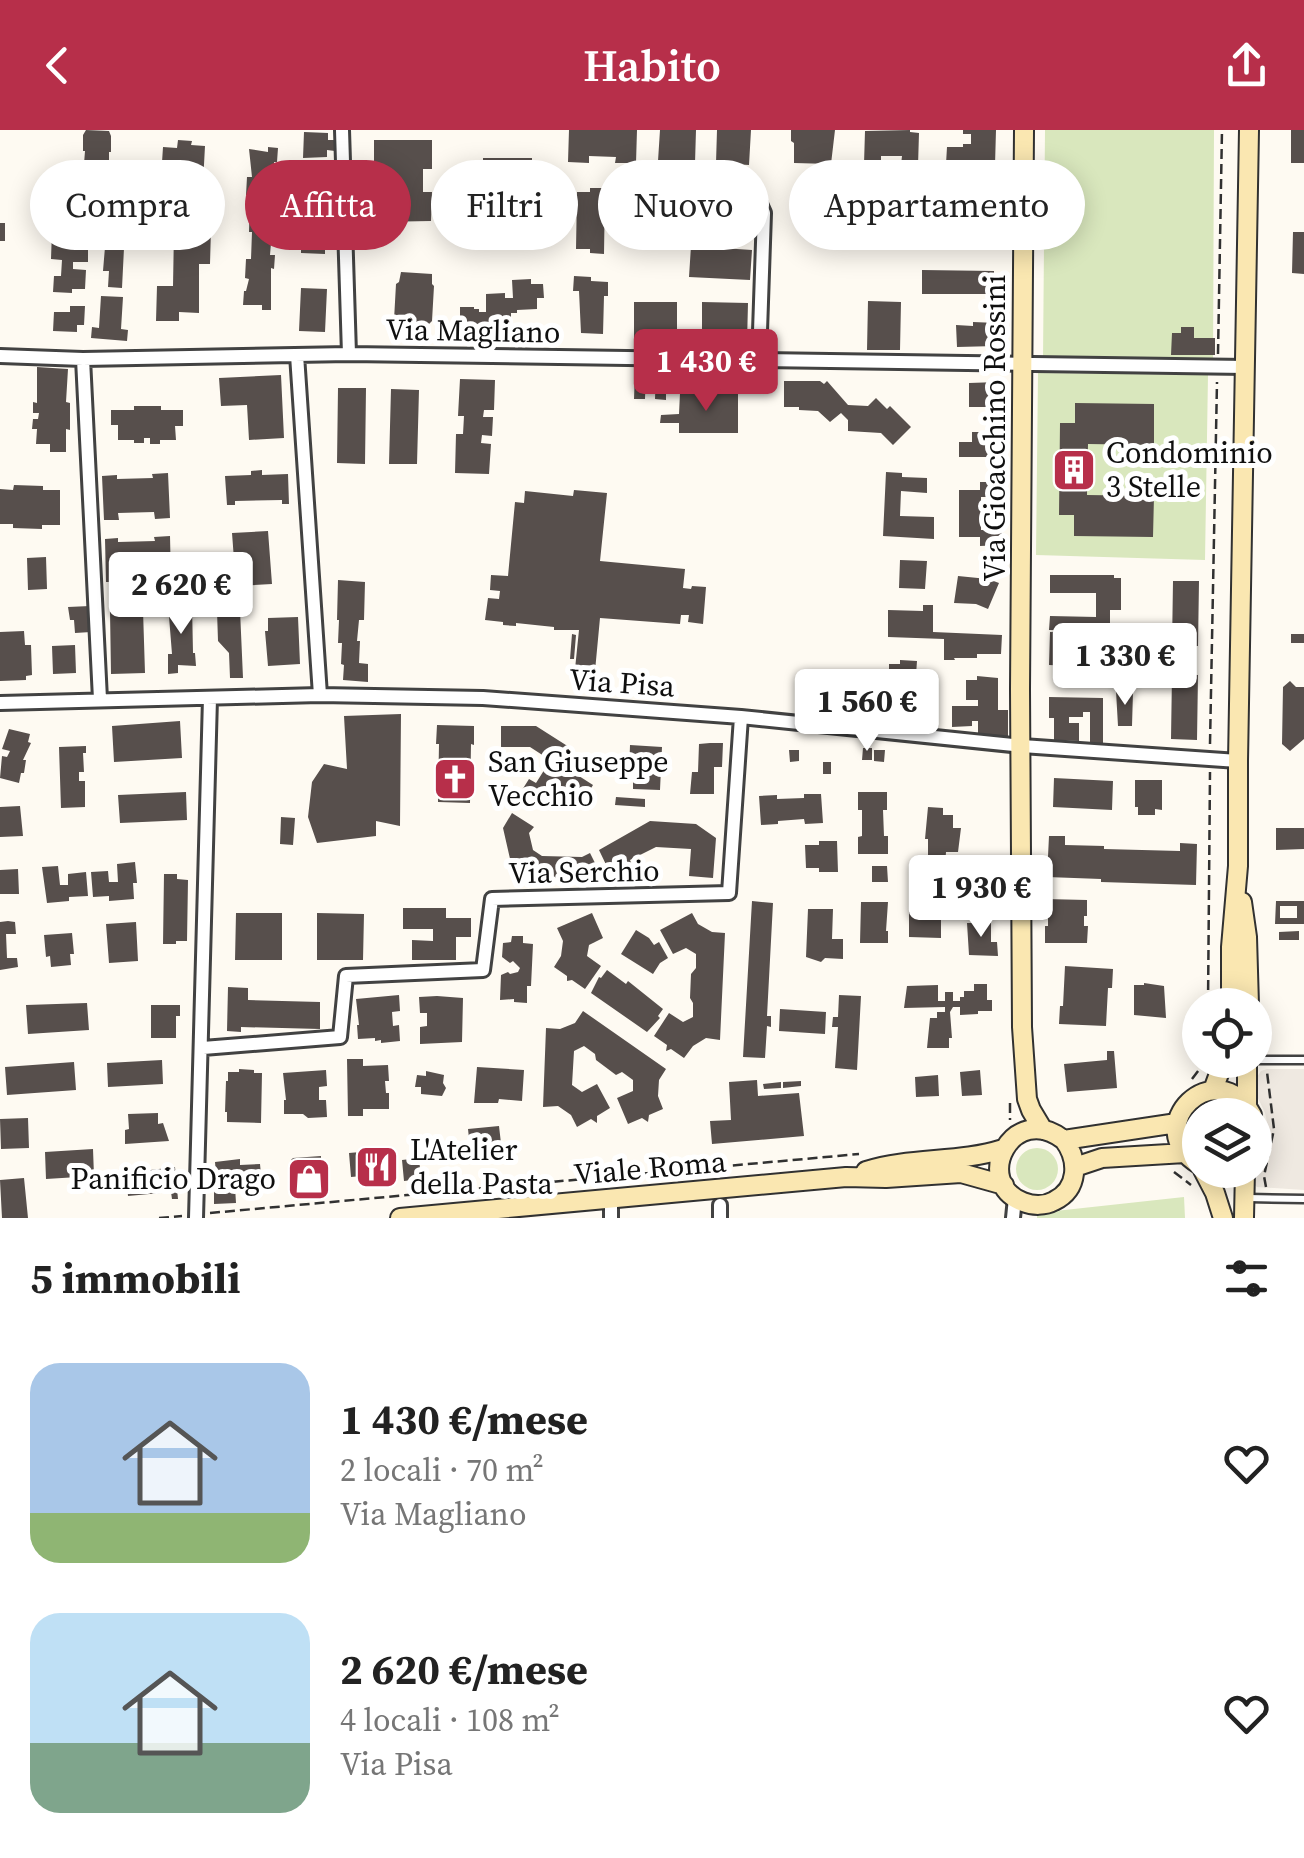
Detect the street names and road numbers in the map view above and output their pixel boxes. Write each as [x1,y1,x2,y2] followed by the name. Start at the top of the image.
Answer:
[974,274,1015,582] street label: Via Gioacchino Rossini
[385,308,561,353] street label: Via Magliano
[568,658,677,707] street label: Via Pisa
[508,850,660,893] street label: Via Serchio
[572,1140,729,1195] street label: Viale Roma

